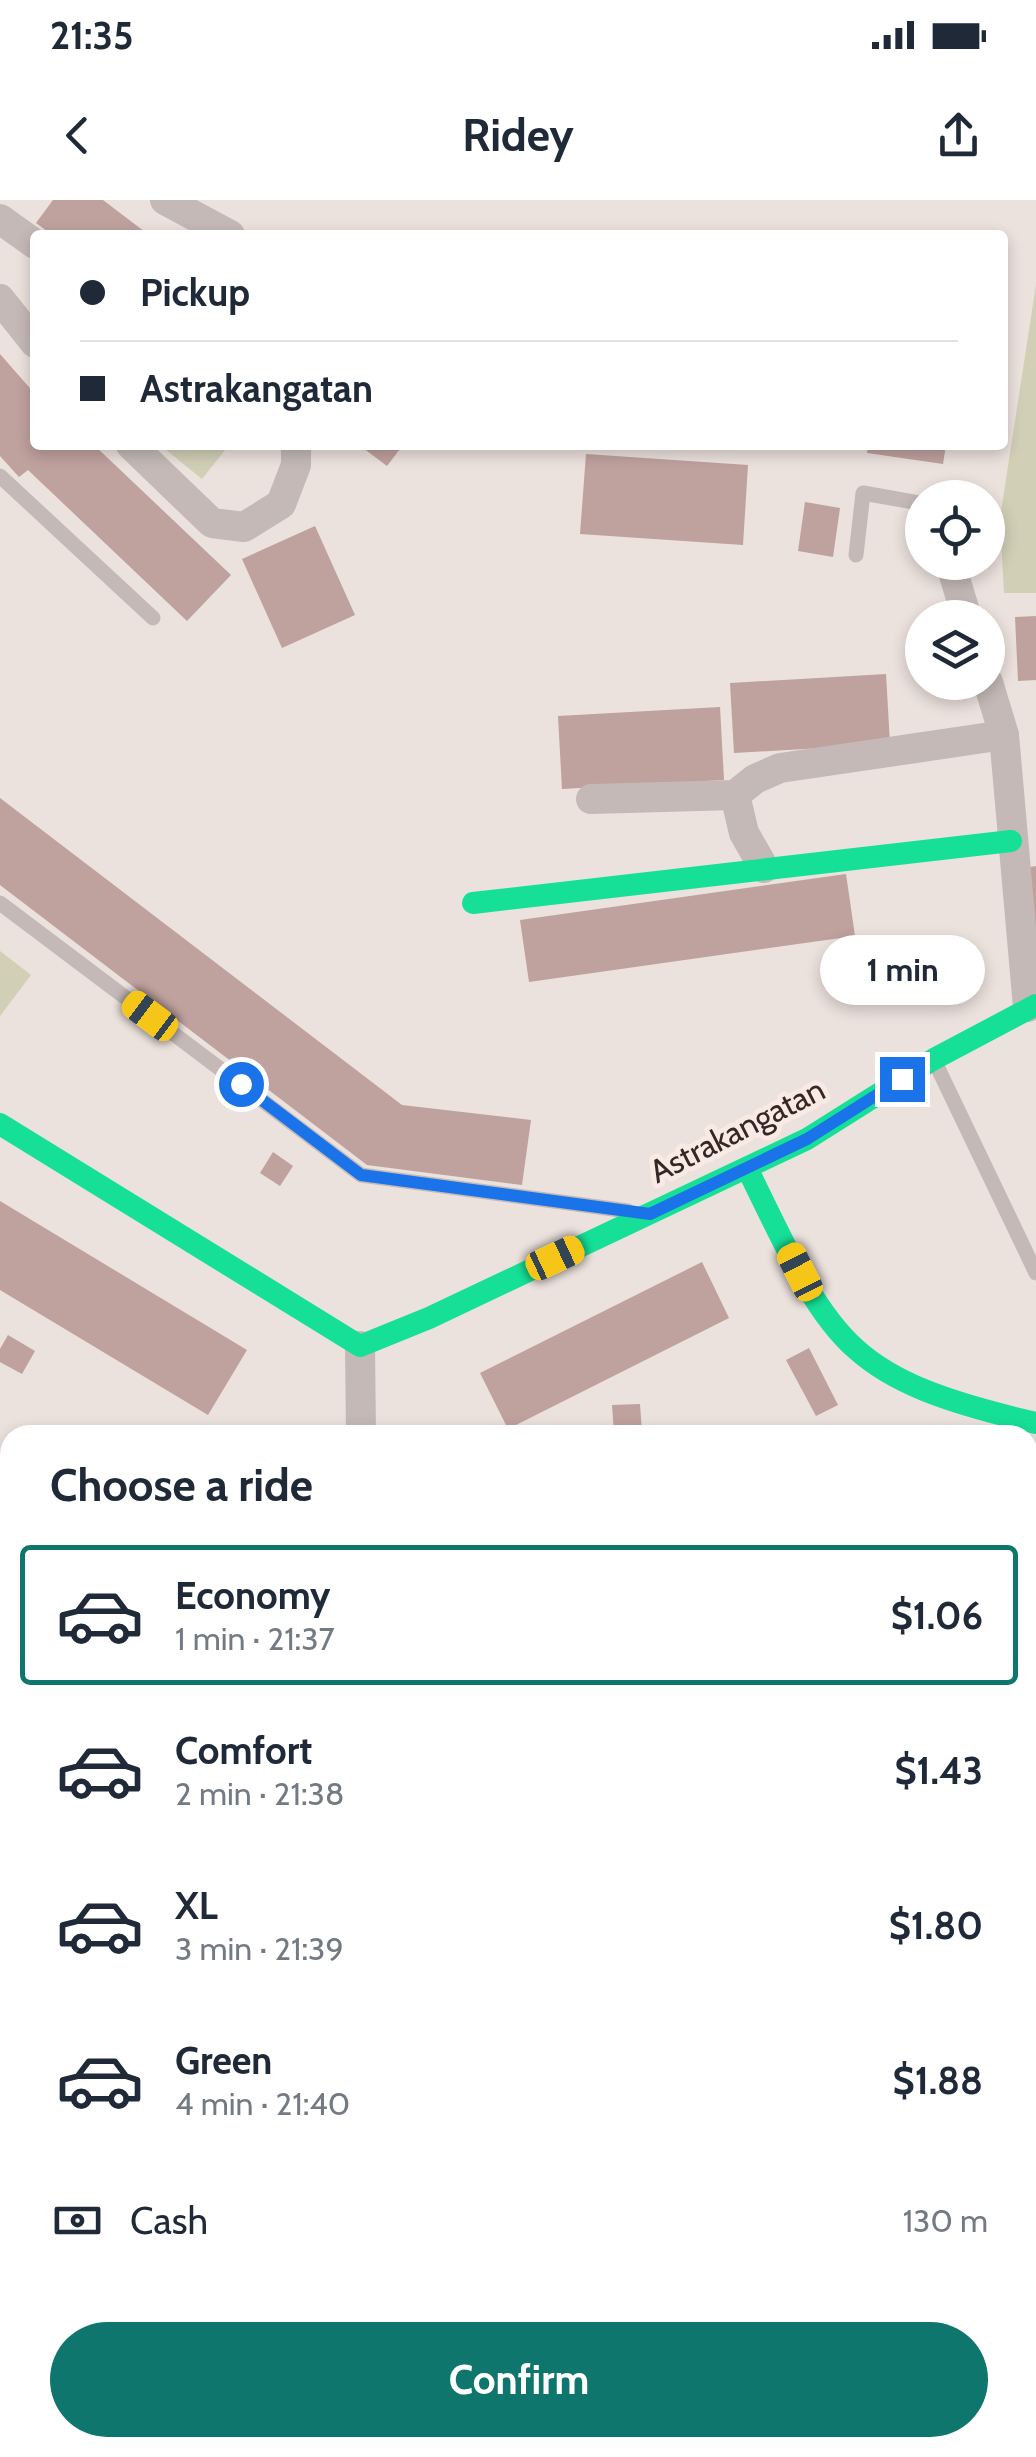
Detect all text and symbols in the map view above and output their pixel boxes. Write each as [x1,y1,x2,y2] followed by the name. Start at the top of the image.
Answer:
[50,12,133,59] text: 21:35
[50,108,105,163] icon: back
[462,108,574,162] text: Ridey
[931,108,986,163] icon: share
[140,269,250,316] text: Pickup
[140,365,373,412] text: Astrakangatan
[905,480,1005,700] map controls
[905,480,1005,580] button: locate
[905,600,1005,700] button: layers
[820,934,984,1004] callout: 1 min
[866,950,939,989] text: 1 min
[117,986,183,1046] car
[880,1057,925,1102] route end
[219,1062,264,1107] route start
[643,1069,831,1191] street label: Astrakangatan
[521,1232,589,1284] car
[773,1238,827,1306] car
[50,1458,313,1512] text: Choose a ride
[55,1570,145,1660] icon: car
[175,1572,330,1619] text: Economy
[891,1592,983,1639] text: $1.06
[175,1619,335,1658] text: 1 min · 21:37
[55,1725,145,1815] icon: car
[175,1727,312,1774] text: Comfort
[894,1747,983,1794] text: $1.43
[175,1774,344,1813] text: 2 min · 21:38
[55,1880,145,1970] icon: car
[175,1882,218,1929] text: XL
[889,1902,983,1949] text: $1.80
[175,1929,344,1968] text: 3 min · 21:39
[55,2035,145,2125] icon: car
[175,2037,272,2084] text: Green
[893,2057,983,2104] text: $1.88
[175,2084,350,2123] text: 4 min · 21:40
[50,2193,105,2248] icon: cash
[130,2197,208,2244] text: Cash
[903,2201,988,2240] text: 130 m
[50,2322,988,2437] button: Confirm

